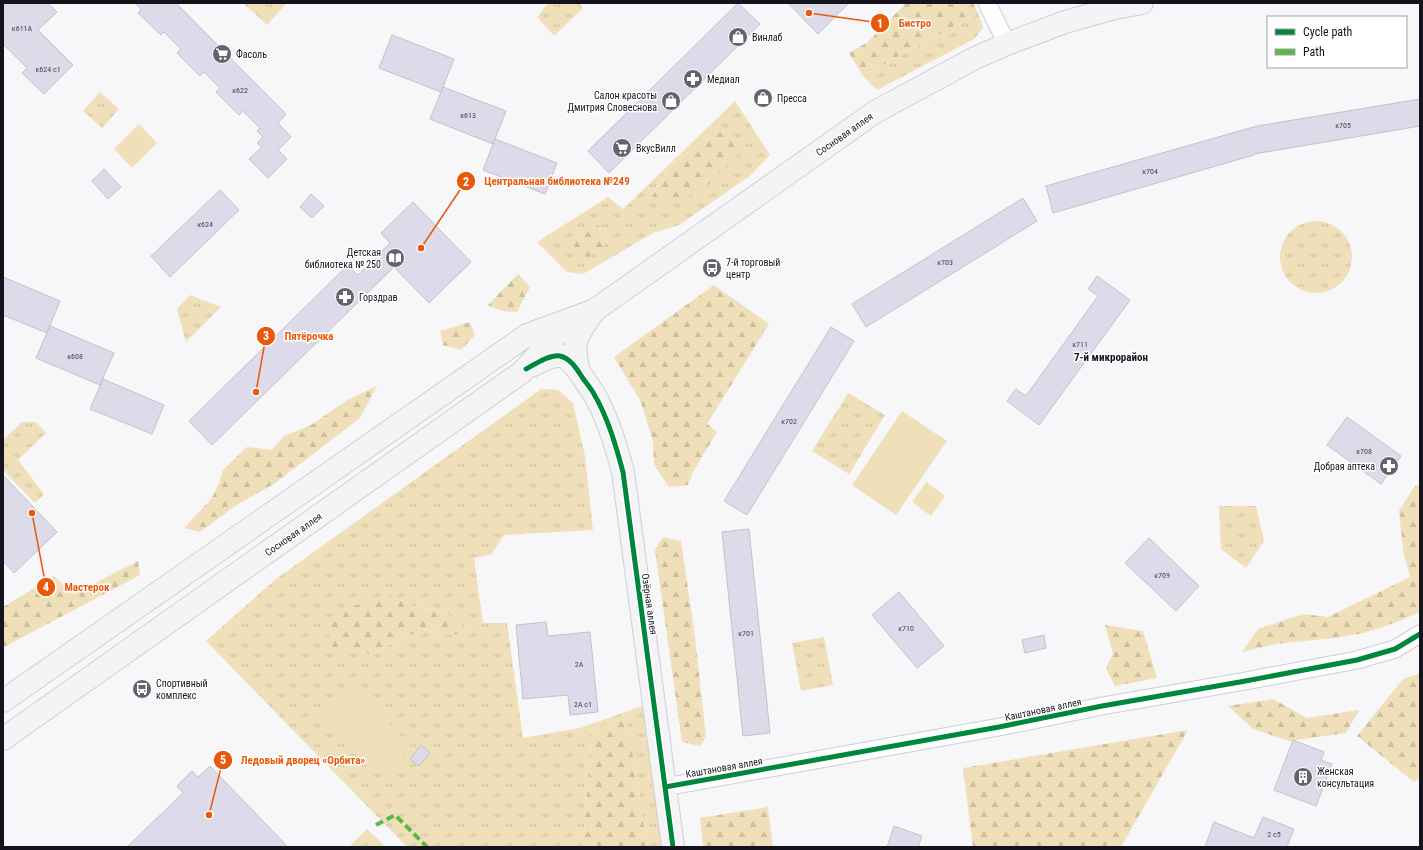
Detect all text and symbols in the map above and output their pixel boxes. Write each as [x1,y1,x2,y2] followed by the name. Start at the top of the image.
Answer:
[870,12,939,35] callout: Бистро
[1267,16,1407,68] legend
[877,17,883,31] text: 1
[899,17,932,30] text: Бистро
[12,24,33,33] house number: к611А
[1303,25,1353,39] text: Cycle path
[727,26,749,48] shop icon: Винлаб
[752,32,783,43] place label: Винлаб
[211,43,233,65] supermarket icon: Фасоль
[1303,45,1325,59] text: Path
[236,48,267,60] place label: Фасоль
[35,65,61,74] house number: к624 с1
[682,68,704,90] pharmacy icon: Медиал
[707,74,740,85] place label: Медиал
[232,86,248,95] house number: к622
[752,87,774,109] shop icon: Пресса
[567,90,657,113] place label: Салон красоты Дмитрия Словеснова
[660,90,682,112] shop icon: Салон красоты Дмитрия Словеснова
[777,93,807,104] place label: Пресса
[460,111,476,120] house number: к613
[814,111,875,158] street label: Сосновая аллея
[1335,121,1351,130] house number: к705
[611,137,633,159] supermarket icon: ВкусВилл
[636,143,676,154] place label: ВкусВилл
[1142,167,1158,176] house number: к704
[456,170,638,193] callout: Центральная библиотека №249
[463,175,469,189] text: 2
[484,175,630,188] text: Центральная библиотека №249
[197,220,213,229] house number: к624
[305,247,381,270] place label: Детская библиотека № 250
[384,247,406,269] library icon: Детская библиотека № 250
[701,257,723,279] bus stop icon: 7-й торговый центр
[726,257,780,280] place label: 7-й торговый центр
[937,258,953,267] house number: к703
[334,286,356,308] pharmacy icon: Горздрав
[359,292,398,303] place label: Горздрав
[256,324,342,347] callout: Пятёрочка
[263,329,269,343] text: 3
[284,330,334,343] text: Пятёрочка
[1072,340,1088,349] house number: к711
[1074,351,1148,364] district label: 7-й микрорайон
[67,352,83,361] house number: к608
[781,417,797,426] house number: к702
[1356,447,1372,456] house number: к708
[1378,455,1400,477] pharmacy icon: Добрая аптека
[1314,461,1375,472] place label: Добрая аптека
[263,511,324,558] street label: Сосновая аллея
[1154,571,1170,580] house number: к709
[640,573,659,636] street label: Озёрная аллея
[36,576,117,599] callout: Мастерок
[43,580,49,594] text: 4
[65,581,110,594] text: Мастерок
[898,624,914,633] house number: к710
[738,629,754,638] house number: к701
[575,660,584,669] house number: 2А
[131,678,153,700] bus stop icon: Спортивный комплекс
[156,678,208,701] place label: Спортивный комплекс
[1004,696,1083,723] street label: Каштановая аллея
[574,700,592,709] house number: 2А с1
[213,749,373,772] callout: Ледовый дворец «Орбита»
[220,753,226,767] text: 5
[241,754,365,767] text: Ледовый дворец «Орбита»
[685,755,764,780] street label: Каштановая аллея
[1292,766,1314,788] building icon: Женская консультация
[1317,766,1374,789] place label: Женская консультация
[1267,830,1281,839] house number: 2 с5

